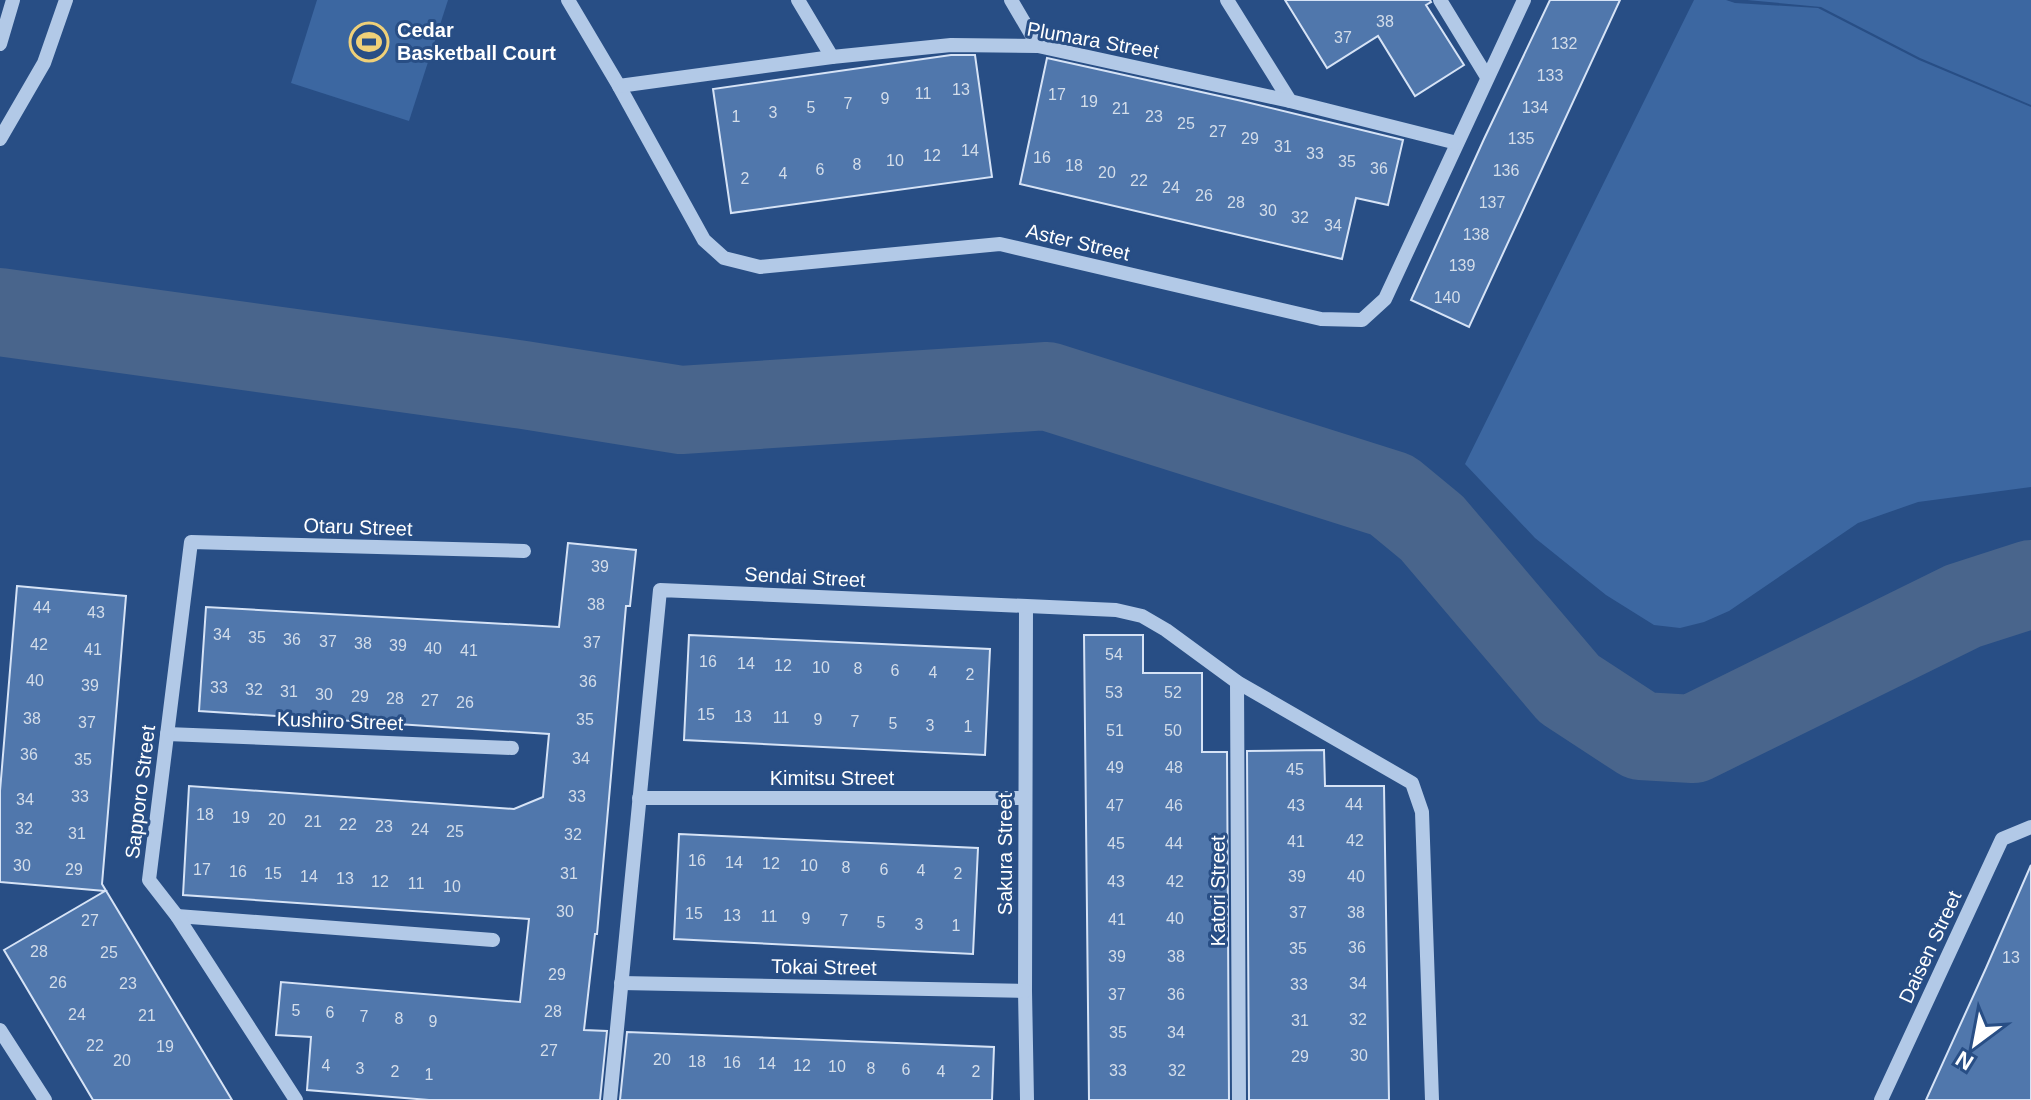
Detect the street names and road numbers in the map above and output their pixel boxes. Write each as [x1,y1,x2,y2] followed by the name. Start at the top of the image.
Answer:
[1025,18,1161,62] street label: Plumara Street
[1024,219,1132,265] street label: Aster Street
[303,514,413,540] street label: Otaru Street
[744,563,867,591] street label: Sendai Street
[276,708,404,734] street label: Kushiro Street
[121,723,159,860] street label: Sapporo Street
[770,767,895,789] street label: Kimitsu Street
[994,792,1016,915] street label: Sakura Street
[1207,835,1229,947] street label: Katori Street
[1894,887,1966,1007] street label: Daisen Street
[771,955,877,979] street label: Tokai Street

